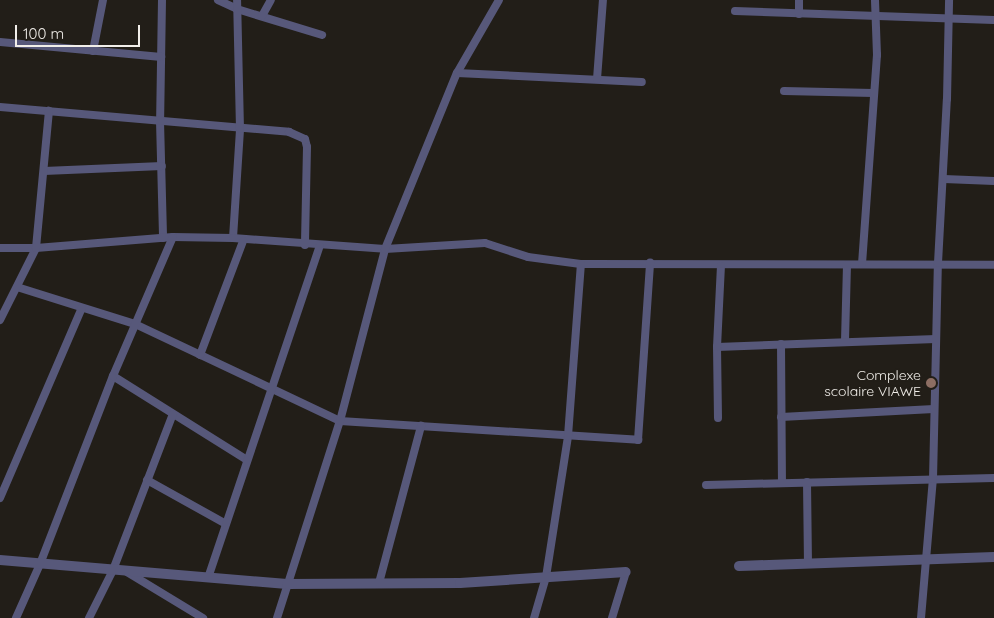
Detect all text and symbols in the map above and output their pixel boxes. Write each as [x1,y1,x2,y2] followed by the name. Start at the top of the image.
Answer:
[18,15,142,47] scale bar
[23,24,64,43] text: 100 m
[824,367,921,400] place label: Complexe scolaire VIAWE
[925,377,937,389] marker: Complexe scolaire VIAWE

